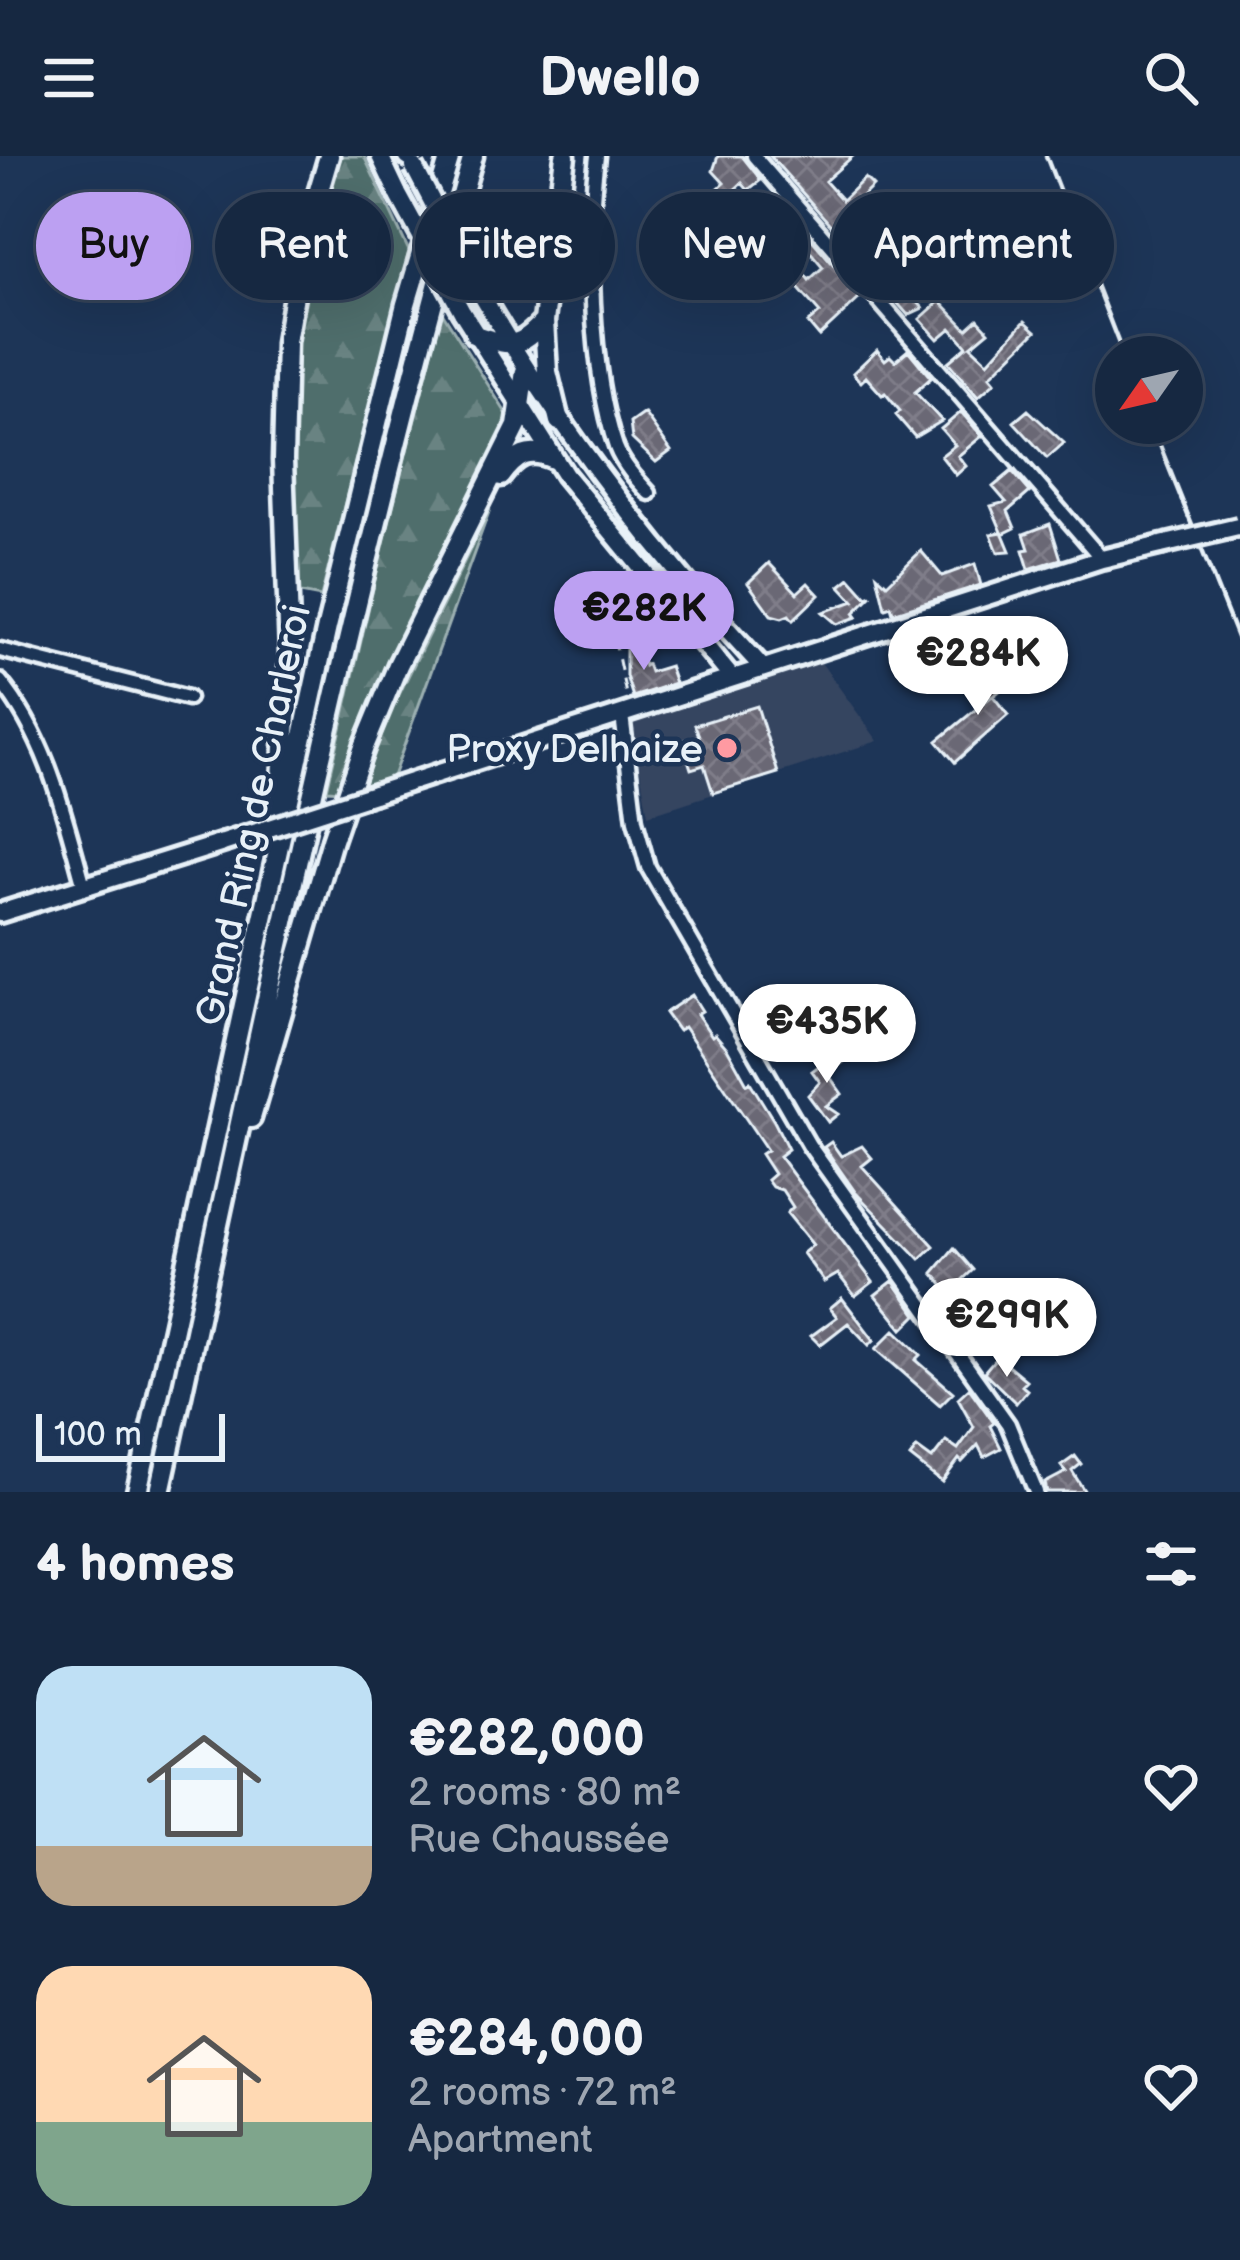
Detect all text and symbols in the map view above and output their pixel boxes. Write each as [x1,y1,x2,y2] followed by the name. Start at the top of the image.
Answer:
[36,45,102,111] icon: menu
[1138,45,1204,111] icon: search
[539,46,701,111] text: Dwello
[36,192,191,300] chip: Buy
[215,192,391,300] chip: Rent
[415,192,615,300] chip: Filters
[639,192,808,300] chip: New
[832,192,1114,300] chip: Apartment
[1095,336,1203,444] north arrow
[1095,336,1203,444] map controls
[560,571,728,673] pin: €282K
[581,586,707,633] text: €282K
[187,601,322,1030] street label: Grand Ring de Charleroi
[894,616,1062,718] pin: €284K
[915,631,1041,678] text: €284K
[446,727,703,774] place label: Proxy Delhaize
[714,735,740,761] marker: Proxy Delhaize
[743,984,911,1086] pin: €435K
[765,999,889,1046] text: €435K
[923,1278,1091,1380] pin: €299K
[945,1293,1070,1340] text: €299K
[36,1408,225,1461] scale bar
[54,1415,142,1455] text: 100 m
[1138,1531,1204,1597] icon: filters
[36,1534,235,1595] text: 4 homes
[408,1709,645,1770] text: €282,000
[132,1714,276,1858] icon: home
[1138,1753,1204,1819] icon: heart
[408,1770,681,1817] text: 2 rooms · 80 m²
[408,1817,669,1864] text: Rue Chaussée
[408,2009,644,2070] text: €284,000
[132,2014,276,2158] icon: home
[1138,2053,1204,2119] icon: heart
[408,2070,677,2117] text: 2 rooms · 72 m²
[408,2117,592,2164] text: Apartment

